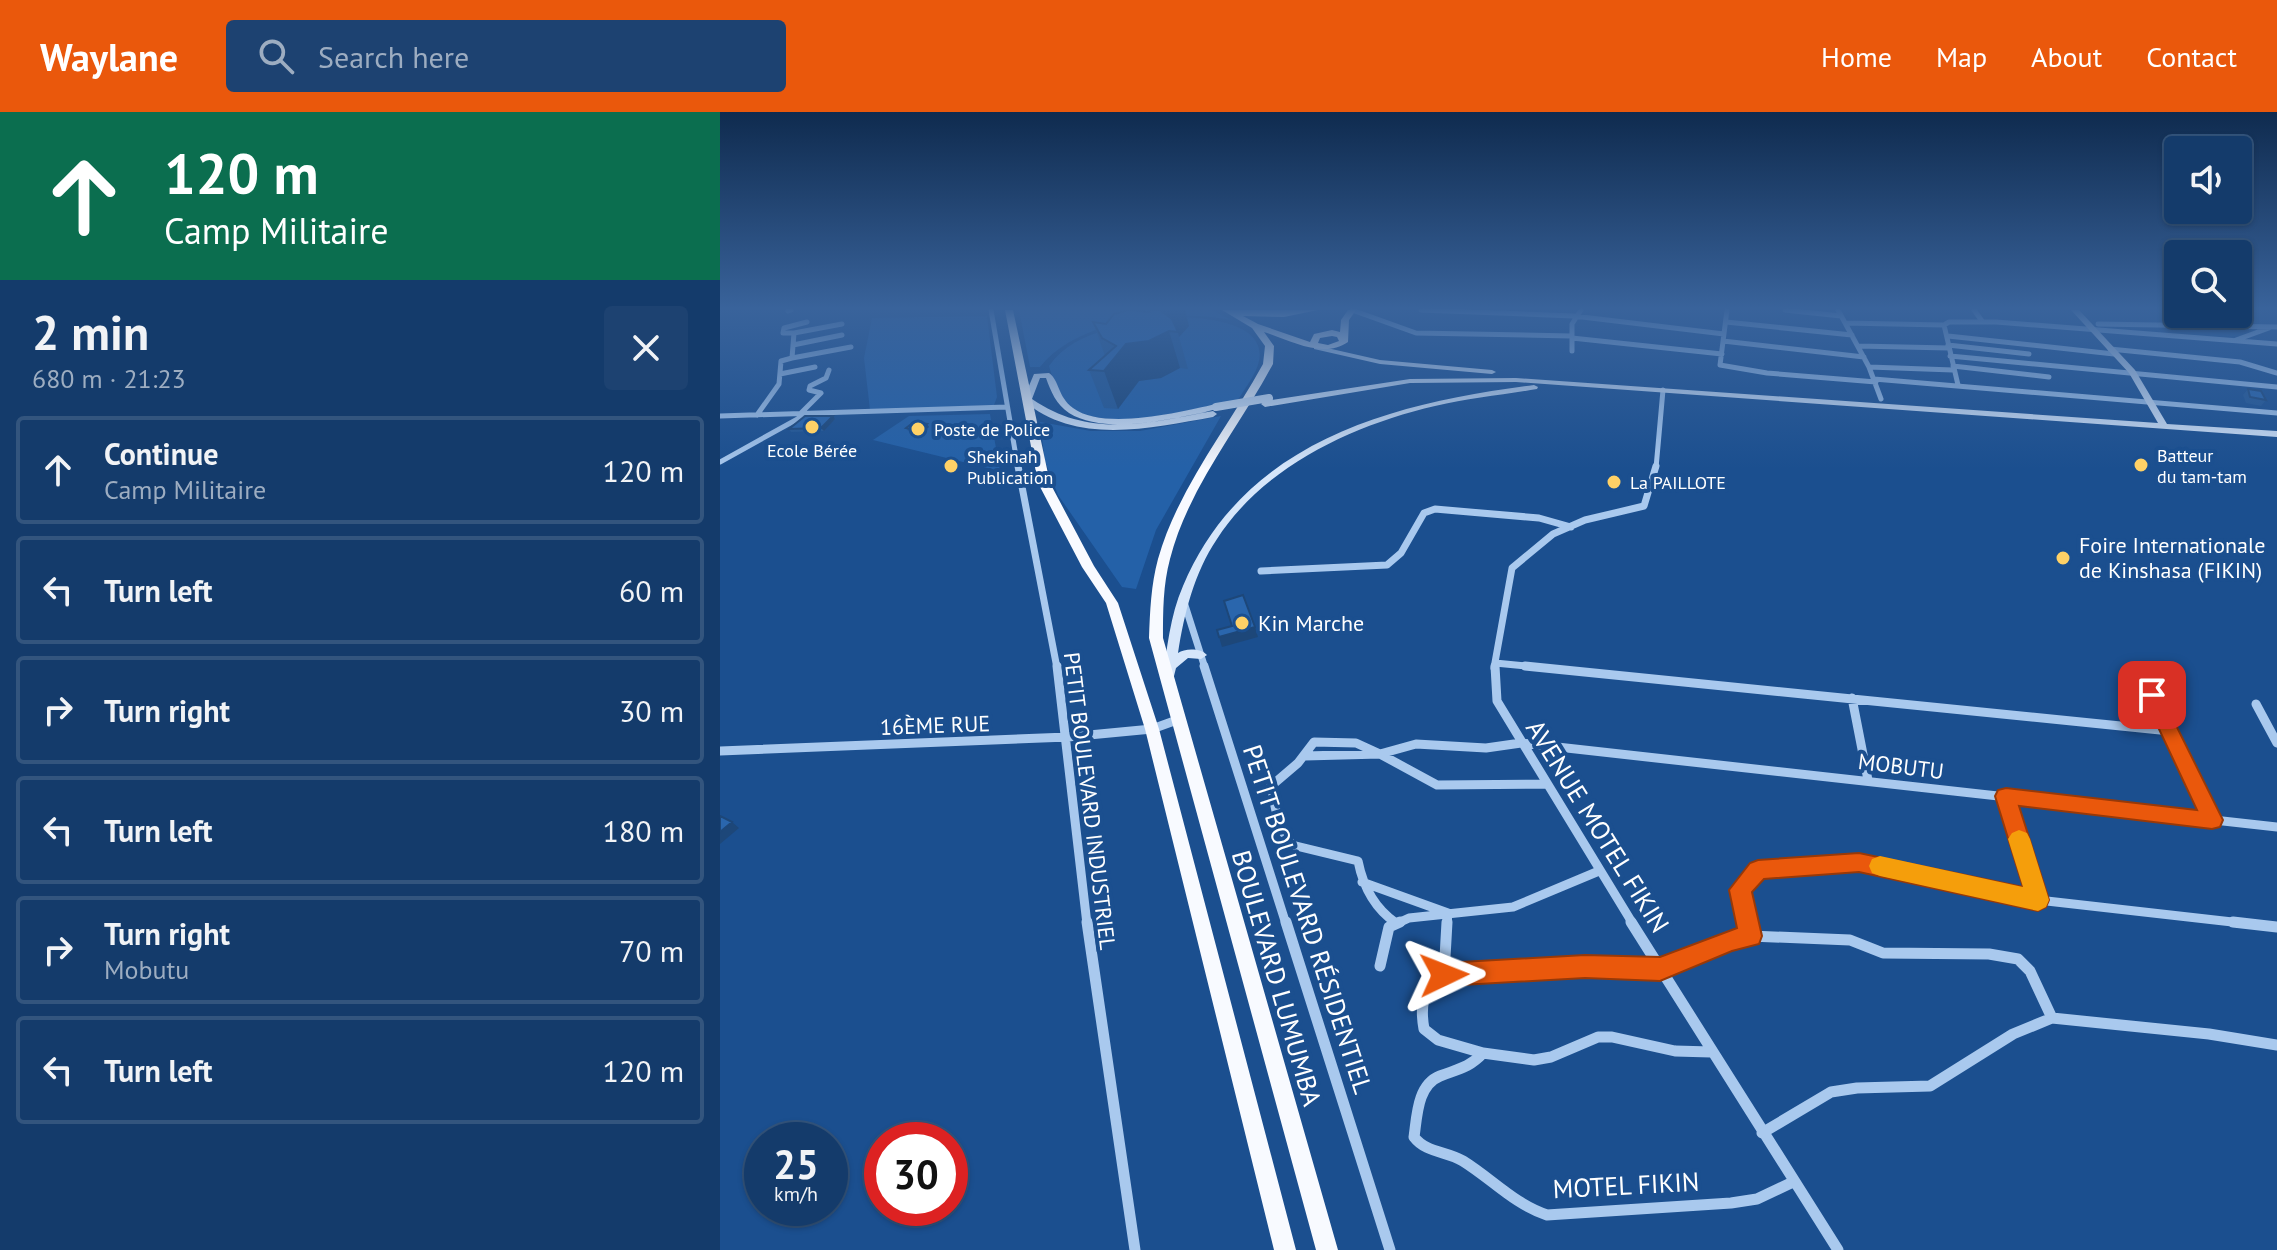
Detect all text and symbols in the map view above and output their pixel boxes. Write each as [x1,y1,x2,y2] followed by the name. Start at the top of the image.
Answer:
[226,20,786,92] search box
[40,32,178,81] text: Waylane
[254,34,298,78] icon: search
[318,37,469,76] text: Search here
[1821,38,1892,75] text: Home
[1936,38,1987,75] text: Map
[2031,38,2102,75] text: About
[2146,38,2237,75] text: Contact
[2164,136,2252,328] map controls
[2164,136,2252,224] button: sound
[164,137,319,209] text: 120 m
[32,144,136,248] icon: ahead
[164,207,389,254] text: Camp Militaire
[2164,240,2252,328] button: search
[32,301,149,363] text: 2 min
[604,306,688,390] button: close
[32,362,186,395] text: 680 m · 21:23
[803,418,821,436] marker: Ecole Bérée
[934,418,1050,441] place label: Poste de Police
[909,420,927,438] marker: Poste de Police
[104,434,218,473] text: Continue
[767,439,857,462] place label: Ecole Bérée
[2157,444,2247,488] place label: Batteur du tam-tam
[967,445,1053,489] place label: Shekinah Publication
[36,448,80,492] icon: ahead
[603,451,684,490] text: 120 m
[2132,456,2150,474] marker: Batteur du tam-tam
[942,457,960,475] marker: Shekinah Publication
[1630,471,1726,494] place label: La PAILLOTE
[104,473,266,506] text: Camp Militaire
[1605,473,1623,491] marker: La PAILLOTE
[2079,531,2266,584] place label: Foire Internationale de Kinshasa (FIKIN)
[2054,549,2072,567] marker: Foire Internationale de Kinshasa (FIKIN)
[36,568,80,612] icon: left
[104,571,212,610] text: Turn left
[619,571,684,610] text: 60 m
[1258,609,1364,637] place label: Kin Marche
[1233,614,1251,632] marker: Kin Marche
[1058,651,1122,951] street label: PETIT BOULEVARD INDUSTRIEL
[2118,661,2186,729] pin
[2130,673,2174,717] icon: arrive
[36,688,80,732] icon: right
[104,691,230,730] text: Turn right
[619,691,684,730] text: 30 m
[880,709,990,741] street label: 16ÈME RUE
[1519,713,1677,939] street label: AVENUE MOTEL FIKIN
[1236,740,1380,1098] street label: PETIT BOULEVARD RÉSIDENTIEL
[1857,747,1945,785] street label: MOBUTU
[36,808,80,852] icon: left
[104,811,212,850] text: Turn left
[603,811,684,850] text: 180 m
[1225,846,1329,1110] street label: BOULEVARD LUMUMBA
[104,914,230,953] text: Turn right
[36,928,80,972] icon: right
[619,931,684,970] text: 70 m
[1402,933,1486,1017] position arrow
[104,953,189,986] text: Mobutu
[36,1048,80,1092] icon: left
[104,1051,212,1090] text: Turn left
[603,1051,684,1090] text: 120 m
[864,1122,968,1226] speed limit sign: 30
[773,1138,819,1190] text: 25
[1552,1165,1700,1205] street label: MOTEL FIKIN
[774,1181,818,1207] text: km/h

